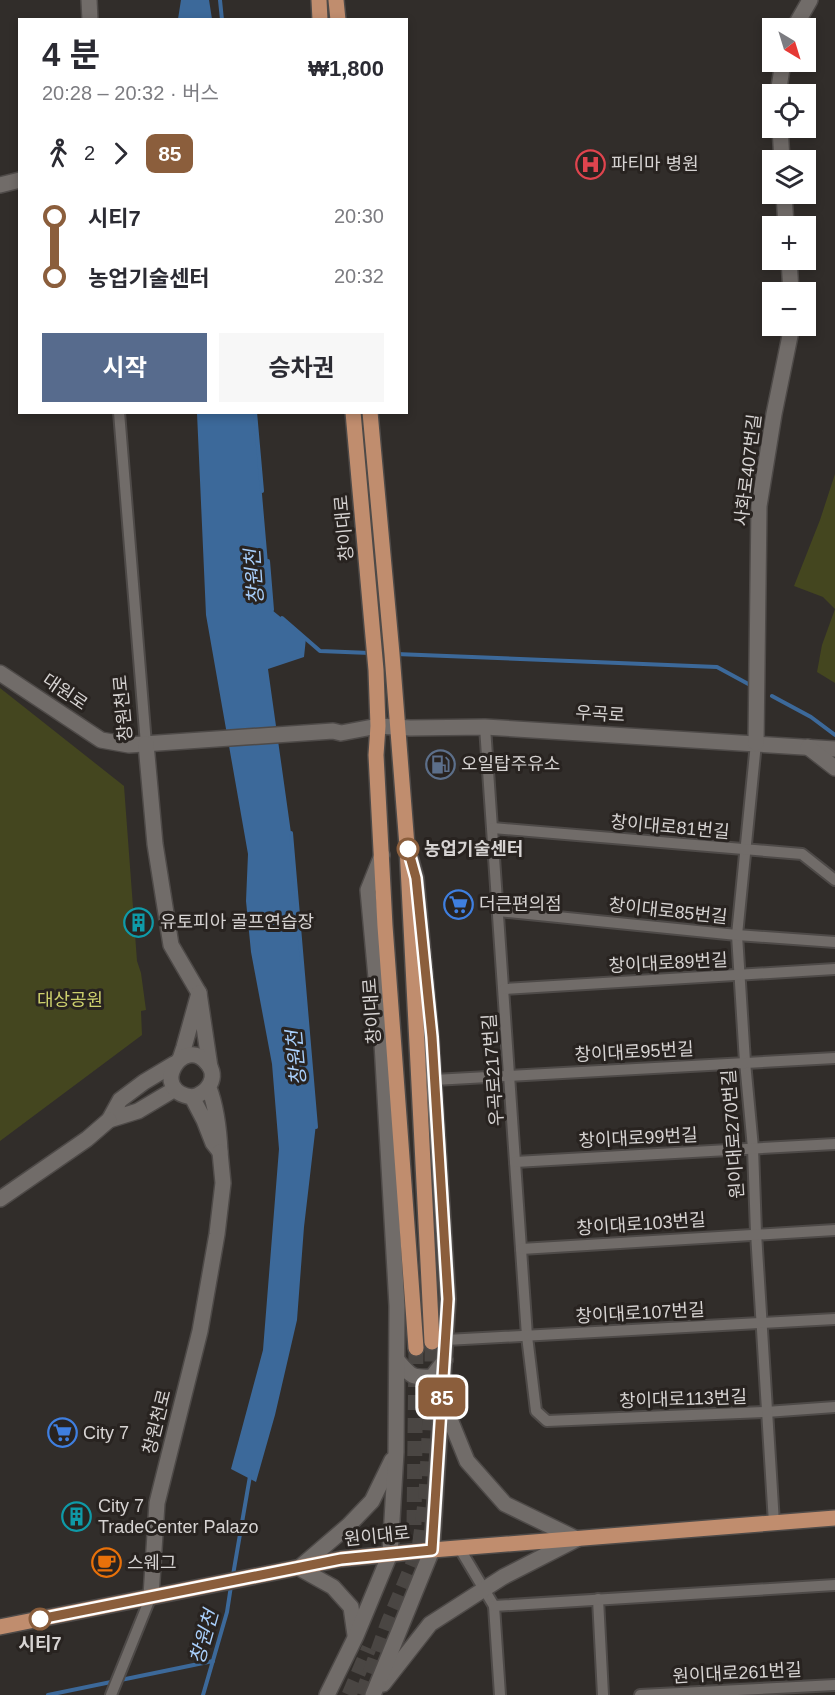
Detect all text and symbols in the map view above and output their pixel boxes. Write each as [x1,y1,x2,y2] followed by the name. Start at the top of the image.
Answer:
[762,18,816,72] north arrow
[762,18,816,336] map controls
[42,36,100,73] text: 4 분
[308,56,384,81] text: ₩1,800
[42,82,219,104] text: 20:28 – 20:32 · 버스
[762,84,816,138] button: locate
[42,137,75,170] icon: walk
[104,137,137,170] icon: forward
[84,142,95,164] text: 2
[158,142,181,165] text: 85
[574,148,606,180] hospital icon: 파티마 병원
[762,150,816,204] button: layers
[611,154,699,174] place label: 파티마 병원
[334,205,384,227] text: 20:30
[88,206,141,231] text: 시티7
[762,216,816,270] button: +
[334,265,384,287] text: 20:32
[88,266,209,291] text: 농업기술센터
[762,282,816,336] button: −
[42,333,207,402] button: 시작
[219,333,384,402] button: 승차권
[731,413,765,527] street label: 사화로407번길
[331,494,357,562] street label: 창이대로
[241,546,267,605] water label: 창원천
[39,670,91,714] street label: 대원로
[110,674,136,742] street label: 창원천로
[575,703,625,725] street label: 우곡로
[424,748,456,780] fuel station icon: 오일탑주유소
[461,754,560,774] place label: 오일탑주유소
[610,812,730,842] street label: 창이대로81번길
[397,838,419,860] marker: 농업기술센터
[424,839,523,859] place label: 농업기술센터
[442,888,474,920] supermarket icon: 더큰편의점
[479,894,562,914] place label: 더큰편의점
[608,895,728,927] street label: 창이대로85번길
[123,906,155,938] building icon: 유토피아 골프연습장
[160,912,314,932] place label: 유토피아 골프연습장
[608,950,728,976] street label: 창이대로89번길
[360,977,384,1045] street label: 창이대로
[37,990,103,1010] park label: 대상공원
[479,1013,507,1127] street label: 우곡로217번길
[282,1027,309,1086] water label: 창원천
[574,1039,694,1065] street label: 창이대로95번길
[719,1069,747,1199] street label: 원이대로270번길
[578,1125,698,1151] street label: 창이대로99번길
[576,1210,706,1238] street label: 창이대로103번길
[575,1300,705,1326] street label: 창이대로107번길
[415,1378,469,1416] line badge: 85
[430,1386,454,1409] text: 85
[139,1387,175,1457] street label: 창원천로
[619,1387,747,1411] street label: 창이대로113번길
[46,1417,78,1449] supermarket icon: City 7
[83,1423,129,1443] place label: City 7
[98,1496,258,1537] place label: City 7 TradeCenter Palazo
[61,1500,93,1532] building icon: City 7 TradeCenter Palazo
[343,1523,411,1549] street label: 원이대로
[90,1547,122,1579] cafe icon: 스웨그
[127,1553,177,1573] place label: 스웨그
[186,1605,223,1667] water label: 창원천
[29,1608,51,1630] marker: 시티7
[18,1634,62,1654] place label: 시티7
[672,1660,802,1686] street label: 원이대로261번길

